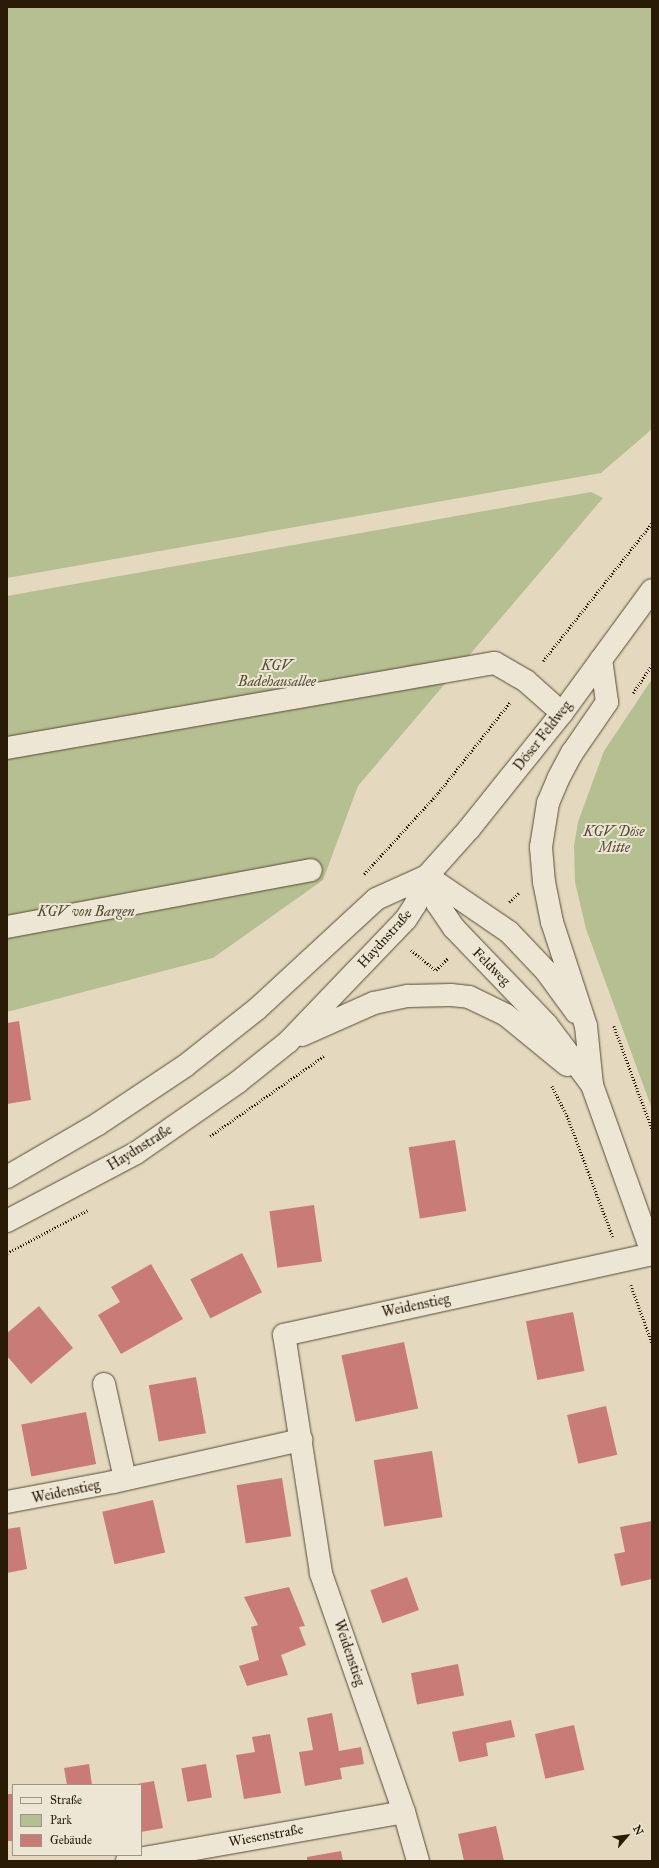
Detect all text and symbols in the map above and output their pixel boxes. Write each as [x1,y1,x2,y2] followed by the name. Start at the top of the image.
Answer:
[238,658,316,690] park label: KGV Badehausallee
[510,698,576,774] street label: Döser Feldweg
[584,824,644,856] park label: KGV Döse Mitte
[37,904,135,920] park label: KGV von Bargen
[354,906,416,972] street label: Haydnstraße
[469,945,513,989] street label: Feldweg
[105,1121,175,1175] street label: Haydnstraße
[381,1291,451,1321] street label: Weidenstieg
[31,1477,101,1507] street label: Weidenstieg
[330,1618,368,1688] street label: Weidenstieg
[12,1784,142,1856] legend
[50,1793,82,1807] text: Straße
[50,1813,72,1827] text: Park
[607,1816,647,1856] north arrow
[227,1821,305,1851] street label: Wiesenstraße
[630,1823,646,1837] text: N
[50,1833,92,1847] text: Gebäude

